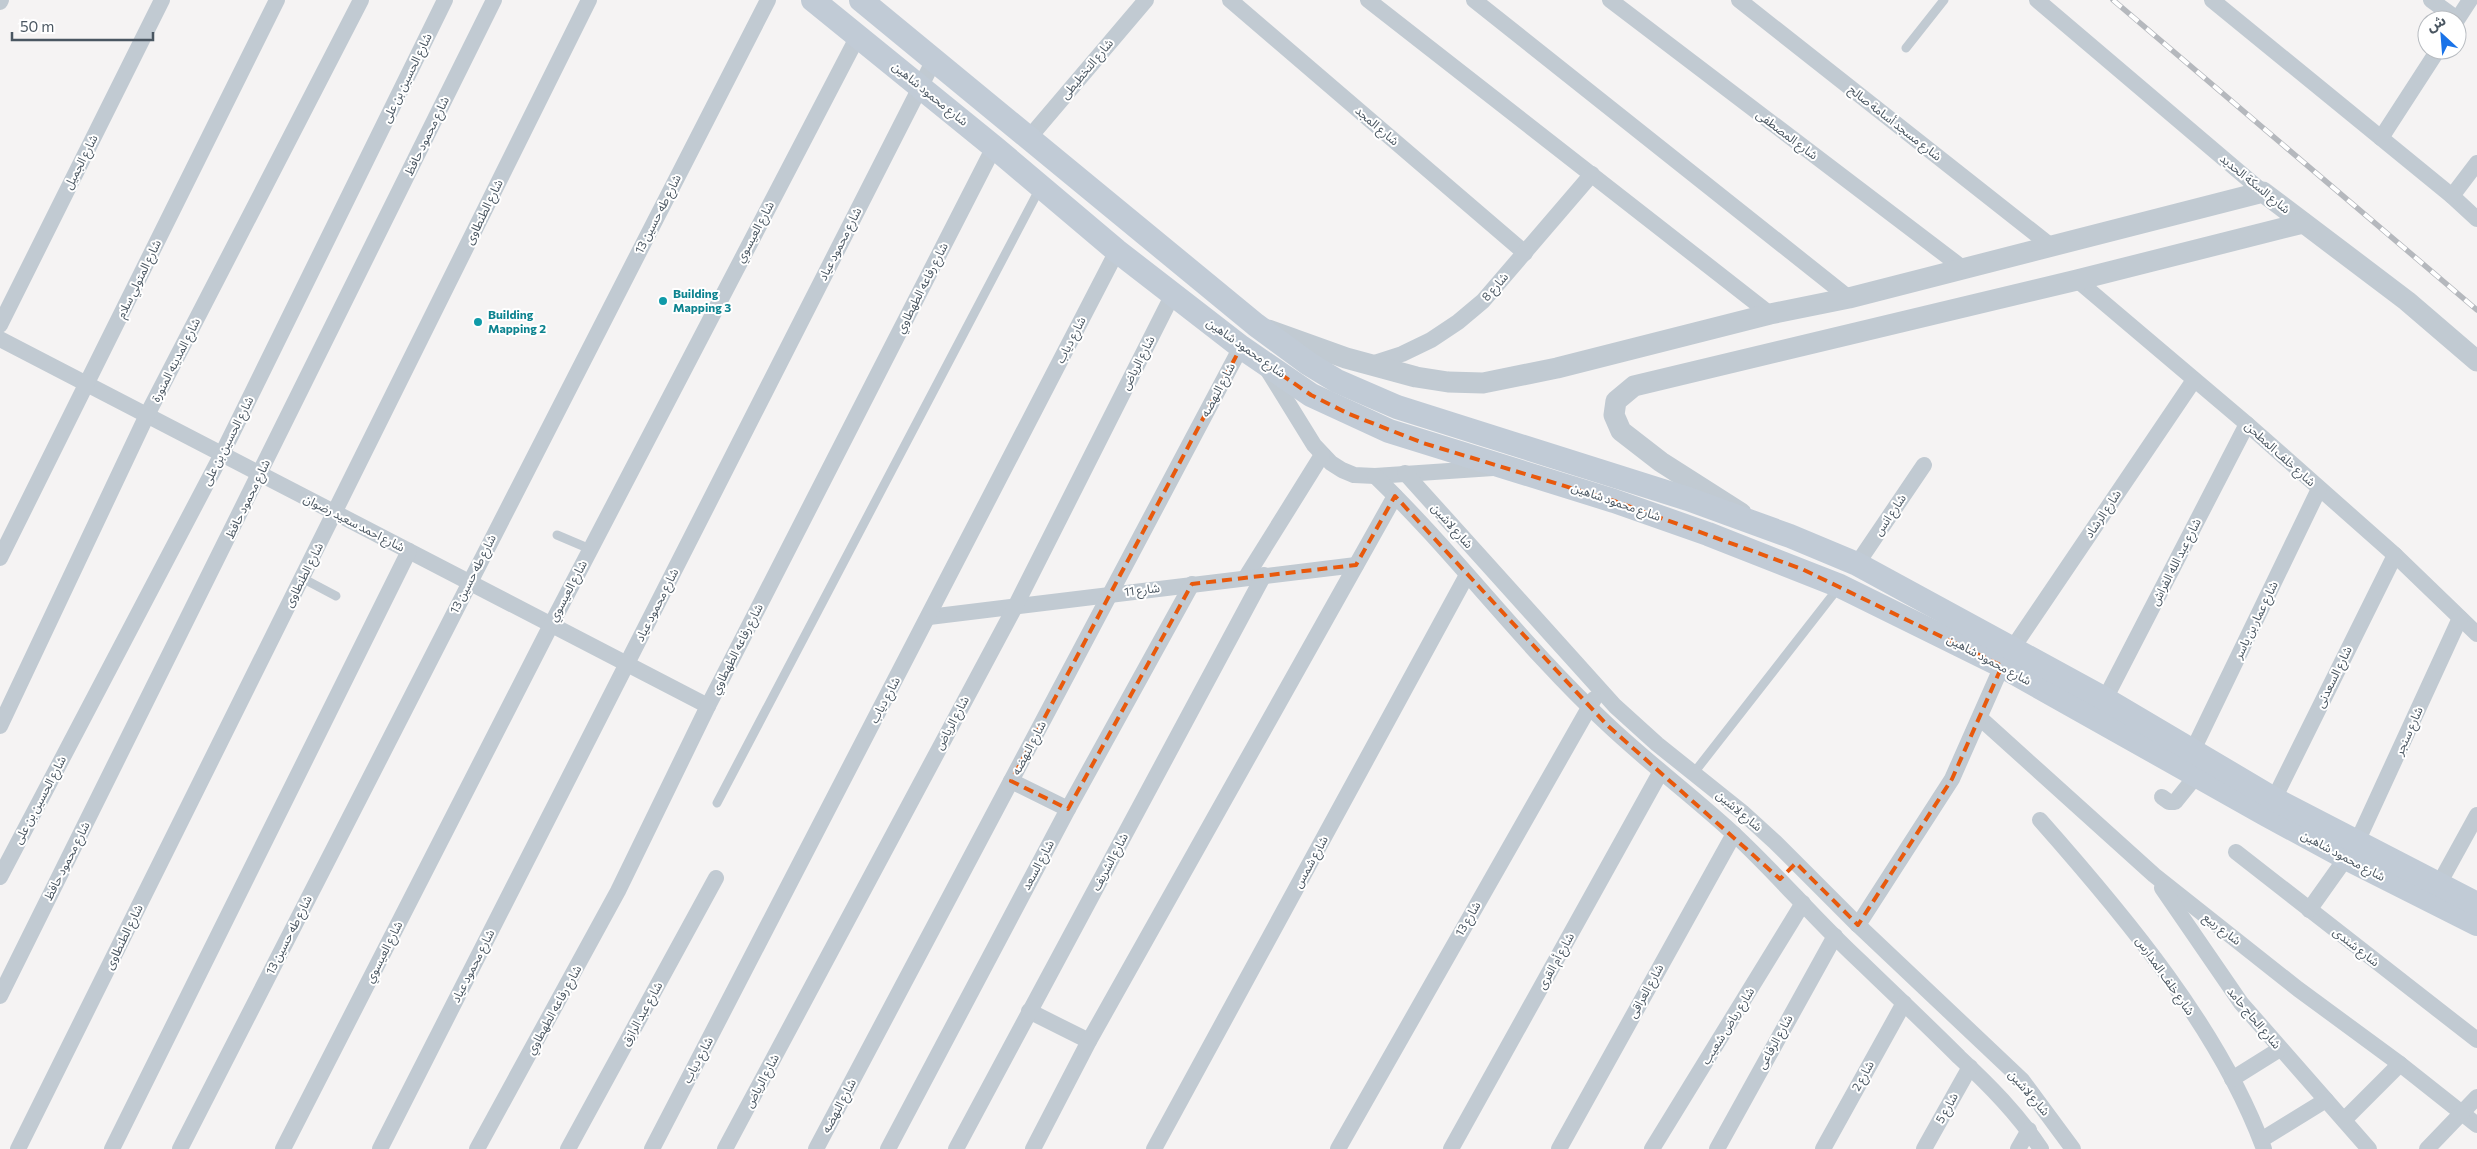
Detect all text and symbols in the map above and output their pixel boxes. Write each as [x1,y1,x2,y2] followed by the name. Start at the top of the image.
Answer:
[12,10,154,42] scale bar
[2417,10,2467,60] north arrow
[2424,11,2448,35] text: ش
[20,17,54,35] text: 50 m
[378,31,437,126] street label: شارع الحسين بن على
[1057,35,1118,103] street label: شارع التخطيطى
[888,58,971,130] street label: شارع محمود شاهين
[1845,82,1945,165] street label: شارع مسجد أسامة صالح
[401,94,454,179] street label: شارع محمود حافظ
[1351,103,1402,150] street label: شارع المجد
[1752,107,1821,164] street label: شارع المصطفى
[60,132,103,193] street label: شارع الجميل
[2216,151,2293,218] street label: شارع السكة الحديد
[631,172,686,257] street label: شارع طه حسين 13
[461,177,508,248] street label: شارع الطنطاوى
[732,198,779,266] street label: شارع العيسوي
[815,205,866,284] street label: شارع محمود عياد
[113,237,167,322] street label: شارع المتولي سلام
[892,240,953,337] street label: شارع رفاعه الطهطاوي
[1478,269,1513,305] street label: شارع 8
[673,286,731,314] place label: Building Mapping 3
[657,295,669,307] marker: Building Mapping 3
[488,307,546,335] place label: Building Mapping 2
[1052,314,1090,367] street label: شارع دياب
[148,315,205,405] street label: شارع المدينه المنورة
[1203,315,1289,382] street label: شارع محمود شاهين
[472,316,484,328] marker: Building Mapping 2
[1118,333,1159,393] street label: شارع الرياض
[1197,360,1240,420] street label: شارع النهضه
[199,394,258,489] street label: شارع الحسين بن على
[2241,418,2319,491] street label: شارع خلف المطحن
[222,457,275,542] street label: شارع محمود حافظ
[1569,479,1663,526] street label: شارع محمود شاهين
[2081,487,2126,542] street label: شارع الرشاد
[300,491,407,556] street label: شارع احمد سعيد رضوان
[1870,491,1911,540] street label: شارع انس
[1427,500,1476,553] street label: شارع لاشين
[2147,516,2206,609] street label: شارع عبد الله الفراش
[446,532,501,617] street label: شارع طه حسين 13
[281,540,328,611] street label: شارع الطنطاوى
[545,557,592,625] street label: شارع العيسوي
[632,566,683,645] street label: شارع محمود عياد
[2230,579,2283,663] street label: شارع عمار بن ياسر
[1123,580,1161,601] street label: شارع 11
[707,601,768,698] street label: شارع رفاعه الطهطاوي
[1944,631,2034,690] street label: شارع محمود شاهين
[2312,644,2357,711] street label: شارع السعدنى
[866,674,905,726] street label: شارع دياب
[931,693,974,753] street label: شارع الرياض
[2391,704,2428,759] street label: شارع سنجر
[1008,718,1051,778] street label: شارع النهضه
[10,753,71,847] street label: شارع الحسين بن على
[1712,787,1765,836] street label: شارع لاشين
[40,819,95,903] street label: شارع محمود حافظ
[2298,827,2388,886] street label: شارع محمود شاهين
[1088,830,1133,894] street label: شارع الشريف
[1290,833,1333,891] street label: شارع شمس
[1018,837,1059,893] street label: شارع السعد
[262,893,317,978] street label: شارع طه حسين 13
[1452,899,1485,940] street label: شارع 13
[101,902,148,973] street label: شارع الطنطاوى
[2199,909,2244,950] street label: شارع ربيع
[362,918,408,986] street label: شارع العيسوي
[2329,924,2382,971] street label: شارع شندى
[448,927,499,1006] street label: شارع محمود عياد
[1534,930,1579,993] street label: شارع أم القرى
[2131,934,2198,1019] street label: شارع خلف المدارس
[1625,961,1668,1021] street label: شارع العراقى
[523,962,587,1058] street label: شارع رفاعه الطهطاوي
[618,979,667,1049] street label: شارع عبد الرازق
[1698,984,1759,1068] street label: شارع رياض شعيب
[2223,984,2285,1053] street label: شارع الحاج حامد
[1754,1012,1797,1073] street label: شارع الرفاعى
[679,1034,718,1086] street label: شارع دياب
[741,1051,784,1111] street label: شارع الرياض
[1848,1058,1879,1095] street label: شارع 2
[2004,1067,2053,1120] street label: شارع لاشين
[818,1076,861,1136] street label: شارع النهضه
[1932,1090,1963,1127] street label: شارع 5

